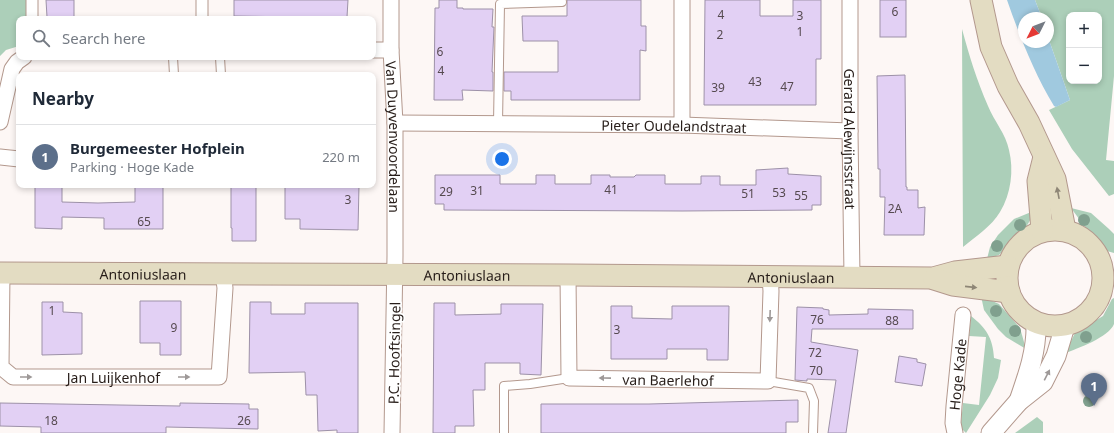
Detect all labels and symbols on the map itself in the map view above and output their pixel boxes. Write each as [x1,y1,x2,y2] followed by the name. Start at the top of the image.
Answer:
[892,3,899,20] house number: 6
[718,6,725,23] house number: 4
[797,7,804,24] house number: 3
[1018,12,1054,48] north arrow
[797,23,803,40] house number: 1
[717,26,724,43] house number: 2
[437,43,444,60] house number: 6
[382,60,405,213] street label: Van Duyvenvoordelaan
[438,62,445,79] house number: 4
[840,68,861,210] street label: Gerard Alewijnsstraat
[748,73,762,90] house number: 43
[780,78,794,95] house number: 47
[711,79,725,96] house number: 39
[601,115,747,137] street label: Pieter Oudelandstraat
[492,149,512,169] your location
[604,181,618,198] house number: 41
[470,182,484,199] house number: 31
[439,183,453,200] house number: 29
[772,184,786,201] house number: 53
[741,185,755,202] house number: 51
[1055,186,1061,199] one-way arrow
[794,187,808,204] house number: 55
[345,191,352,208] house number: 3
[888,200,903,217] house number: 2A
[137,213,151,230] house number: 65
[100,264,186,283] street label: Antoniuslaan
[424,265,510,284] street label: Antoniuslaan
[748,267,834,287] street label: Antoniuslaan
[964,284,977,290] one-way arrow
[49,302,55,319] house number: 1
[384,302,404,404] street label: P.C. Hooftsingel
[767,310,773,323] one-way arrow
[810,311,824,328] house number: 76
[885,312,899,329] house number: 88
[171,319,178,336] house number: 9
[614,321,621,338] house number: 3
[944,337,970,411] street label: Hoge Kade
[808,344,822,361] house number: 72
[809,362,823,379] house number: 70
[65,368,161,387] street label: Jan Luijkenhof
[622,369,715,390] street label: van Baerlehof
[1044,369,1050,381] one-way arrow
[1081,373,1107,406] pin: 1
[20,374,33,380] one-way arrow
[178,374,191,380] one-way arrow
[598,375,611,381] one-way arrow
[44,412,58,429] house number: 18
[237,412,251,429] house number: 26

